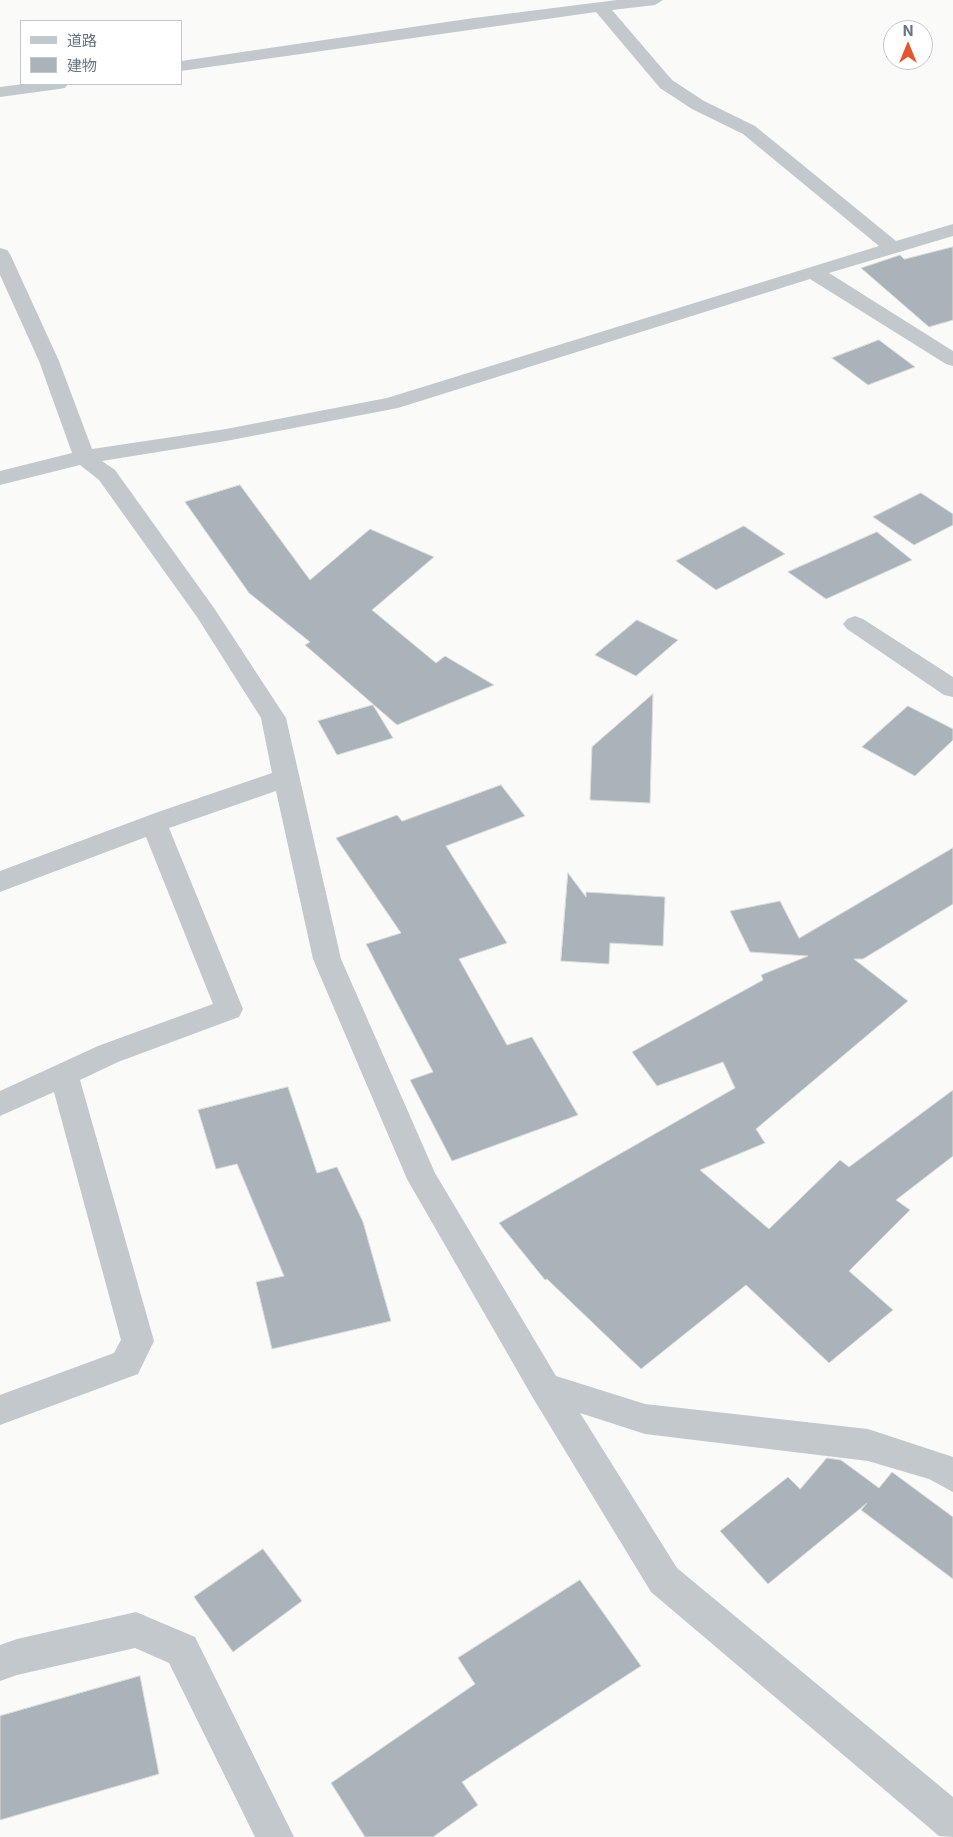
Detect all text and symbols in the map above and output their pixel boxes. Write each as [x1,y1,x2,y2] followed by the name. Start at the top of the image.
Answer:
[20,20,182,85] legend
[883,20,933,70] north arrow
[903,22,913,39] text: N
[67,31,97,50] text: 道路
[67,56,97,75] text: 建物

